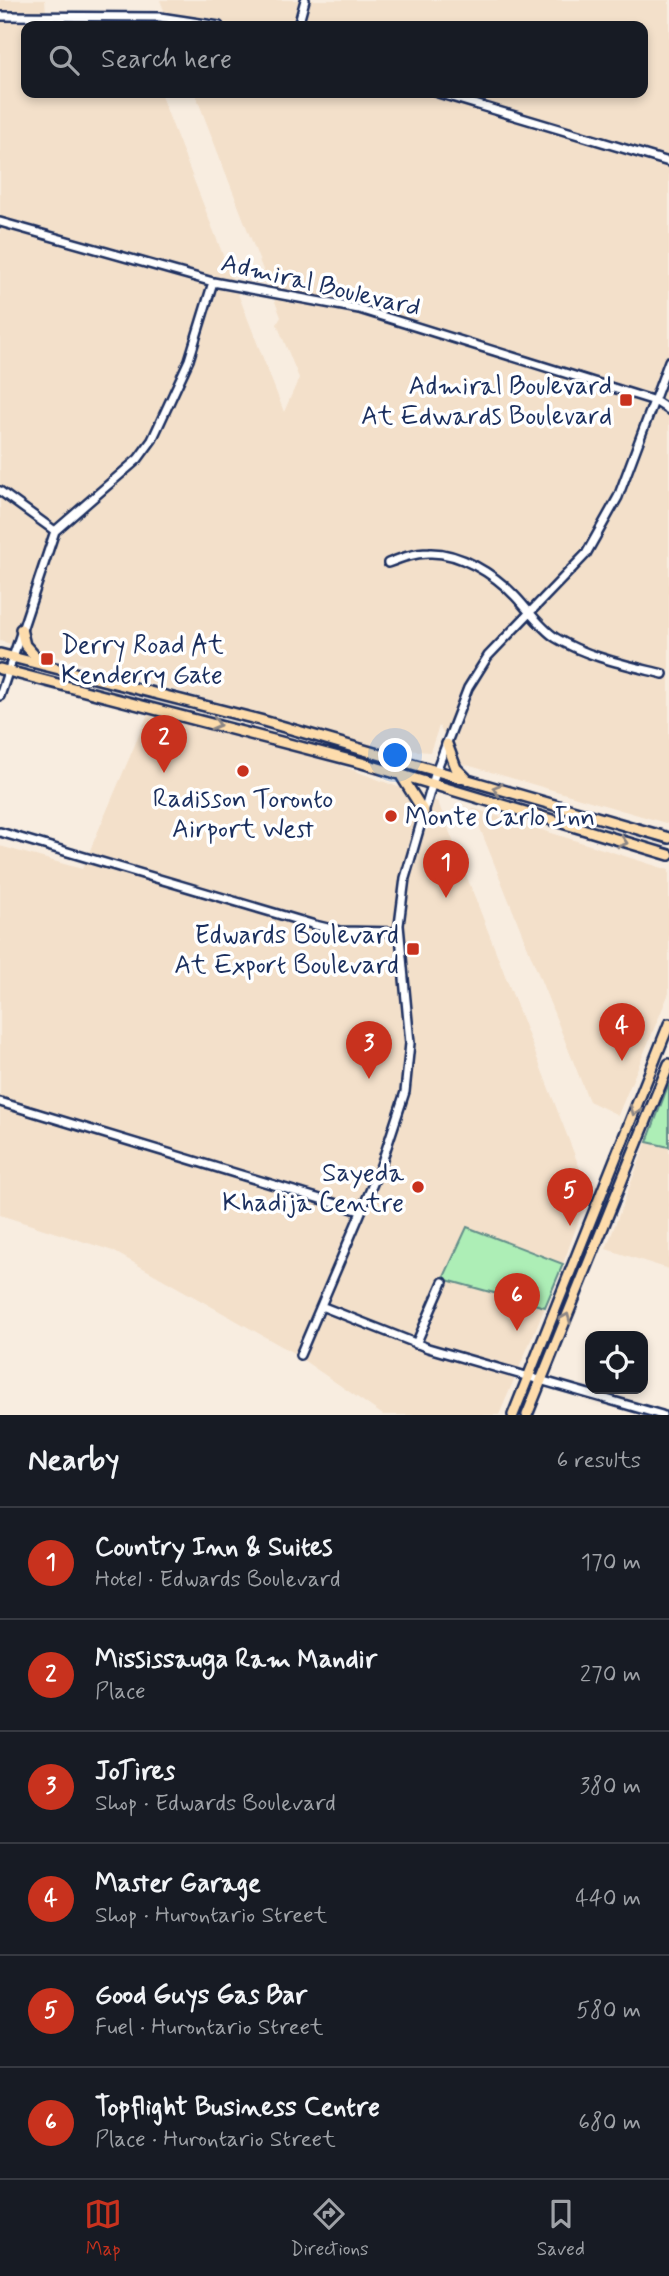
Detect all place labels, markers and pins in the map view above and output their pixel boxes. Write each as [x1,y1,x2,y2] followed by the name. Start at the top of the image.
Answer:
[361,370,612,434] place label: Admiral Boulevard At Edwards Boulevard
[618,392,634,408] marker: Admiral Boulevard At Edwards Boulevard
[61,629,224,693] place label: Derry Road At Kenderry Gate
[39,651,55,667] marker: Derry Road At Kenderry Gate
[141,715,187,773] pin: 2
[235,763,251,779] marker: Radisson Toronto Airport West
[153,783,333,847] place label: Radisson Toronto Airport West
[405,801,595,835] place label: Monte Carlo Inn
[383,808,399,824] marker: Monte Carlo Inn
[423,840,469,898] pin: 1
[174,919,399,983] place label: Edwards Boulevard At Export Boulevard
[405,941,421,957] marker: Edwards Boulevard At Export Boulevard
[599,1003,645,1061] pin: 4
[346,1021,392,1079] pin: 3
[222,1157,404,1221] place label: Sayeda Khadija Centre
[547,1168,593,1226] pin: 5
[410,1179,426,1195] marker: Sayeda Khadija Centre
[494,1273,540,1331] pin: 6

